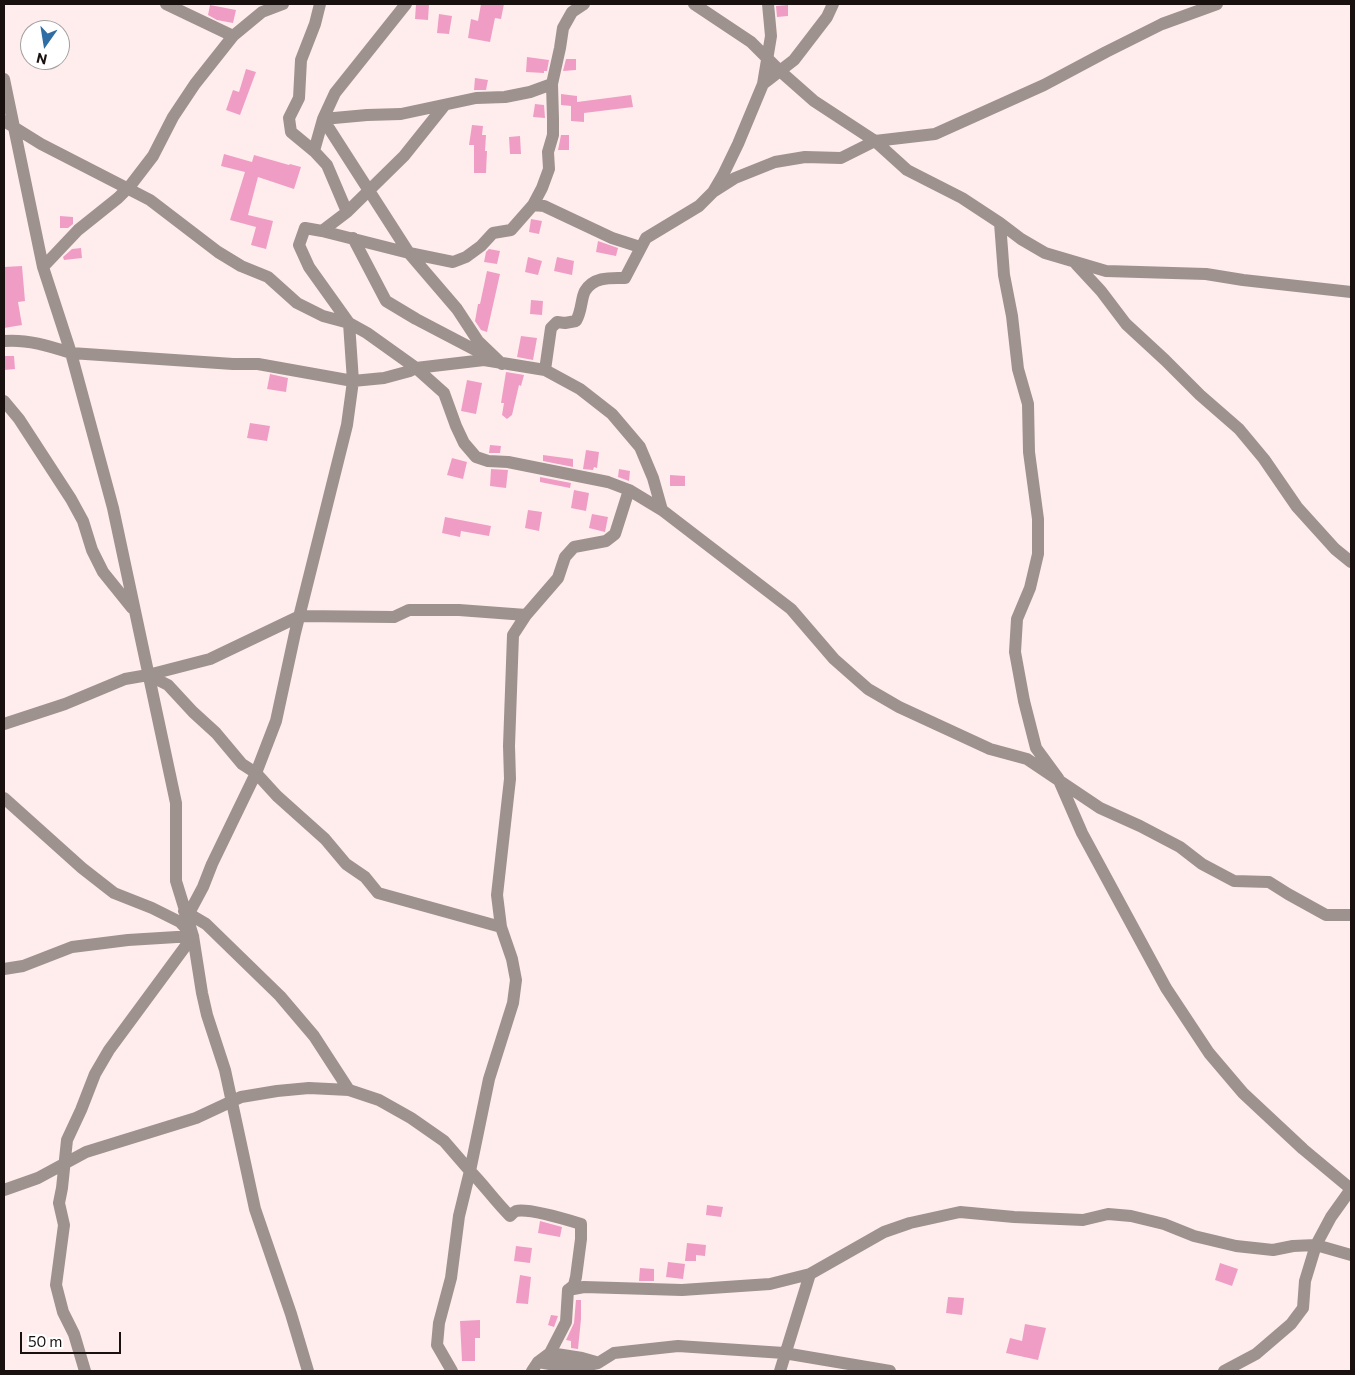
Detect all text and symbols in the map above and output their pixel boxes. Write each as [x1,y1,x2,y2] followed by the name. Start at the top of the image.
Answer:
[20,20,70,70] north arrow
[35,50,49,69] text: N
[22,1322,124,1354] scale bar
[28,1332,62,1350] text: 50 m

